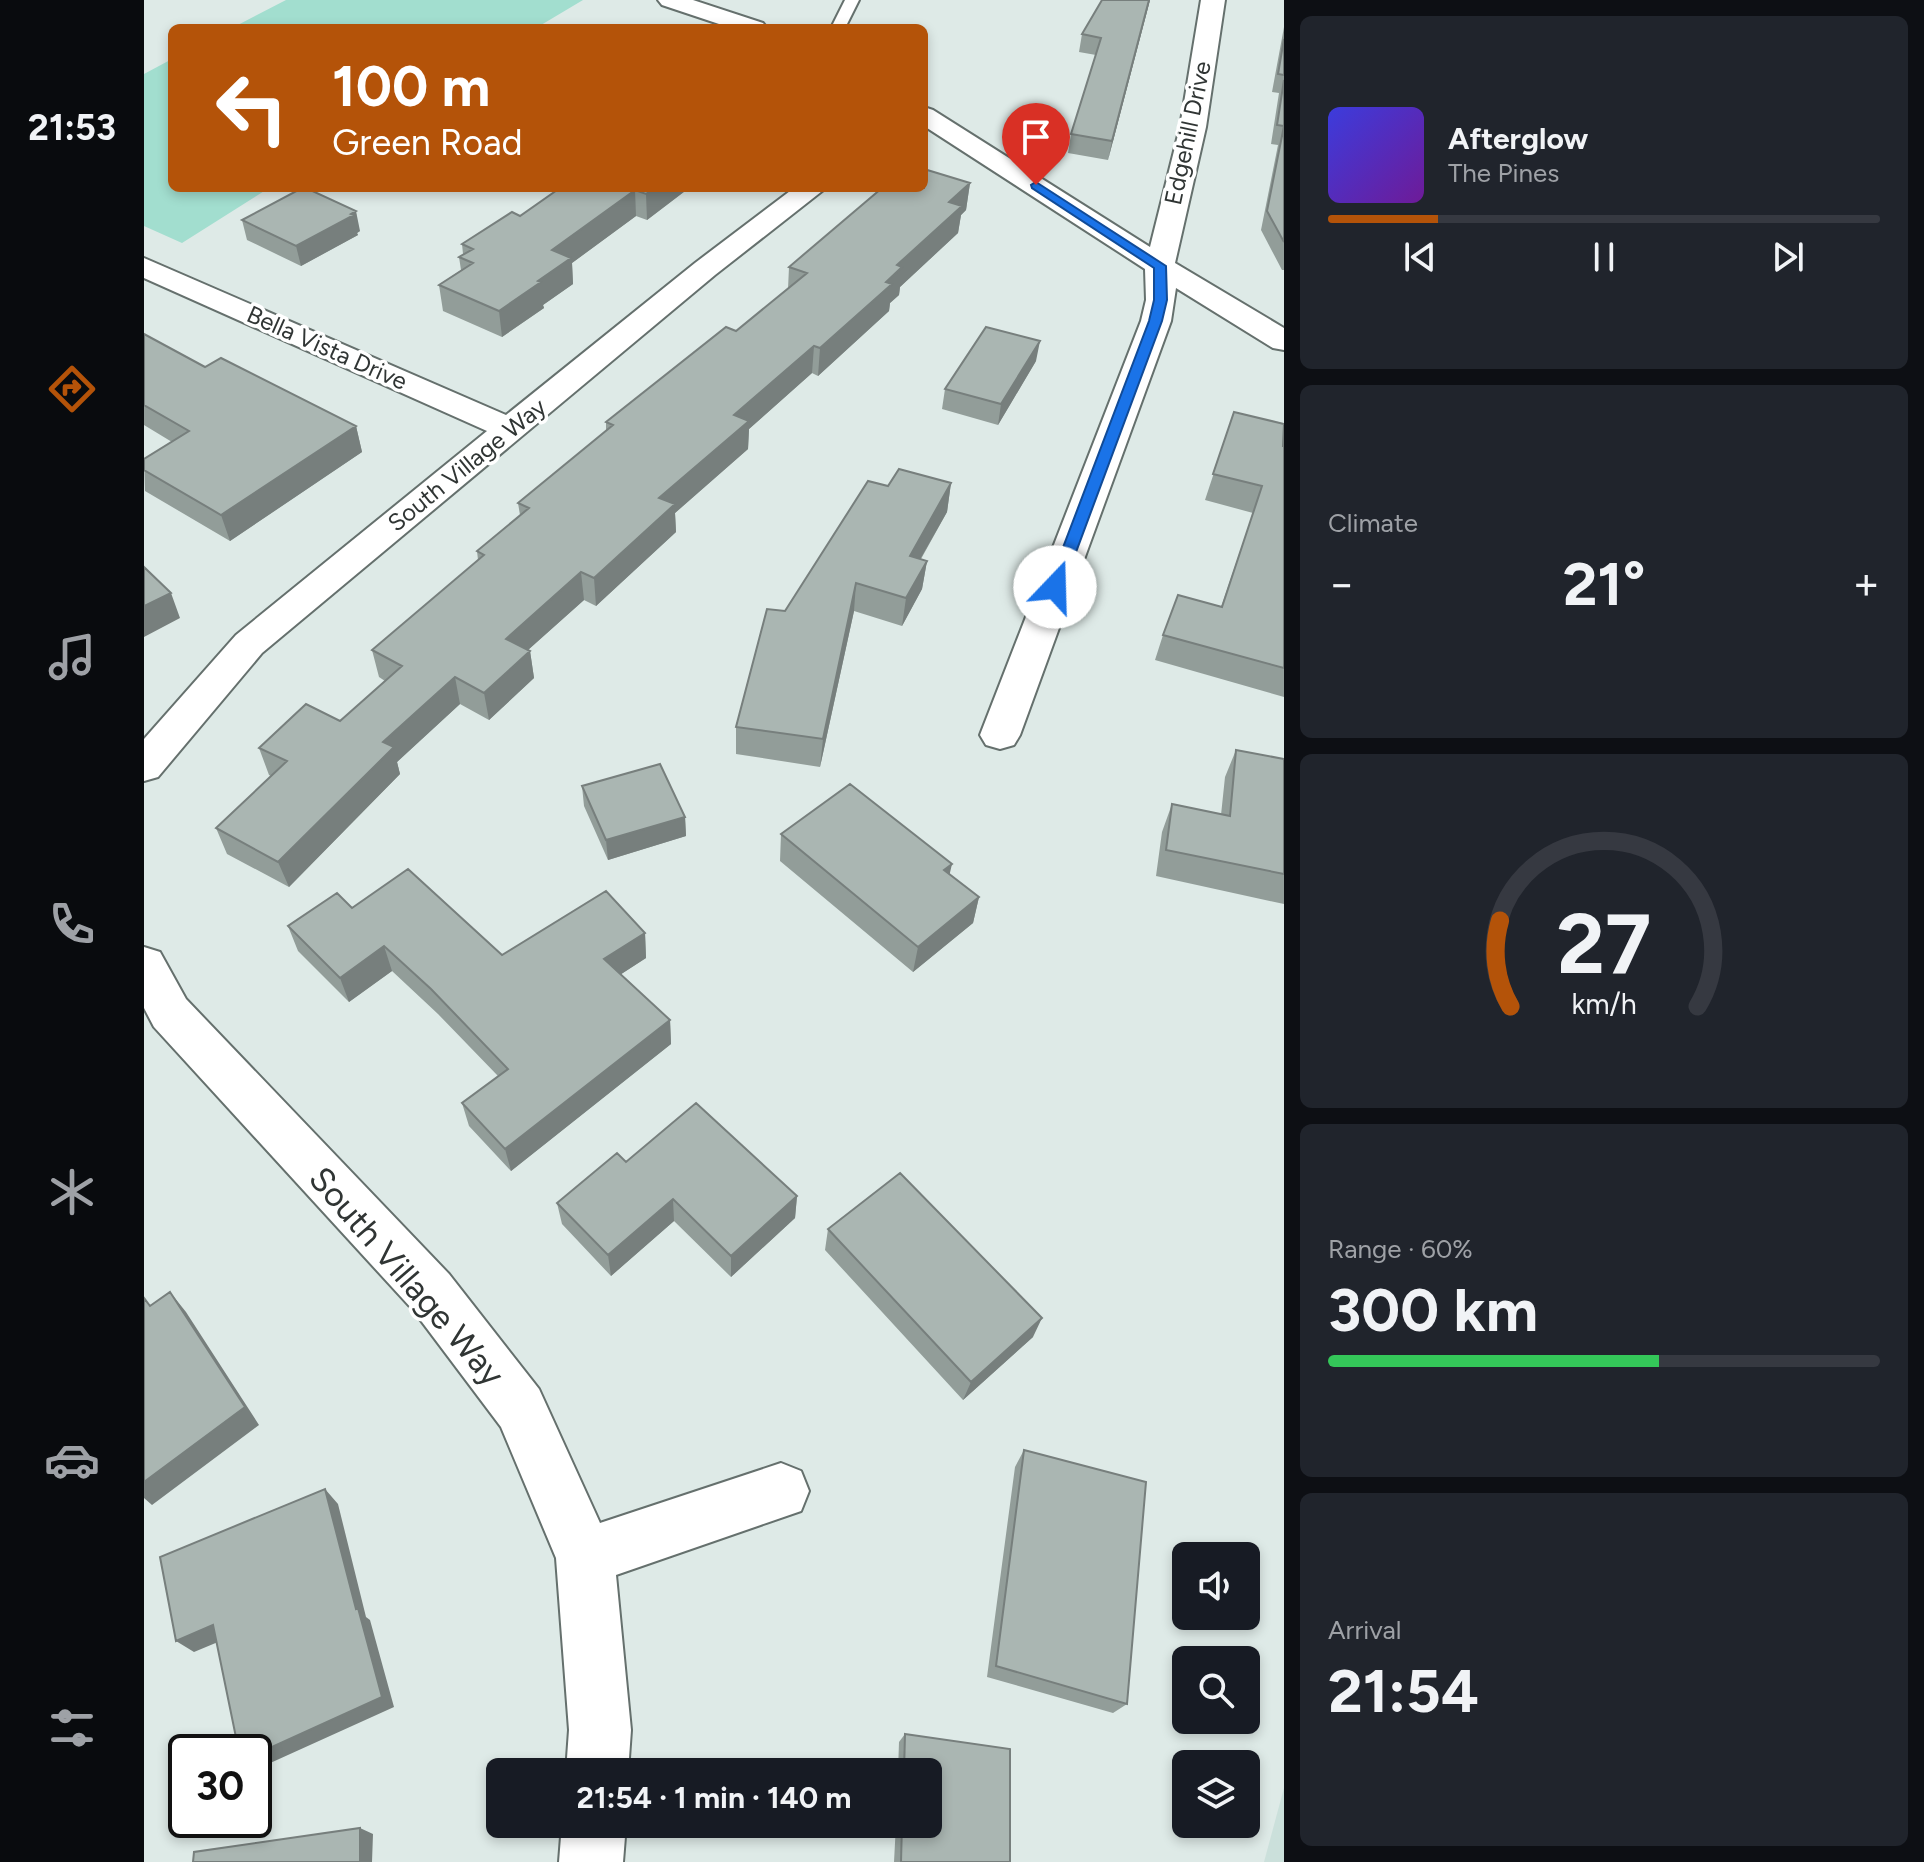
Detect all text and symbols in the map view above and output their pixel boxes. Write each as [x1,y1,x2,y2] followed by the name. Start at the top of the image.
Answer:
[332,53,490,120] text: 100 m
[200,56,304,160] icon: left
[1158,58,1217,208] street label: Edgehill Drive
[1002,103,1070,185] pin
[28,106,116,149] text: 21:53
[1014,115,1058,159] icon: arrive
[1448,120,1588,157] text: Afterglow
[332,121,523,164] text: Green Road
[1448,157,1559,189] text: The Pines
[1398,235,1442,279] icon: previous
[1582,235,1626,279] icon: pause
[1766,235,1810,279] icon: next
[242,299,412,396] street label: Bella Vista Drive
[44,361,100,417] icon: directions
[382,392,552,537] street label: South Village Way
[1328,507,1418,539] text: Climate
[1013,545,1097,629] position arrow
[1563,548,1645,620] text: 21°
[1328,557,1355,610] text: −
[1853,557,1880,610] text: +
[44,629,100,685] icon: music
[1557,894,1651,994] text: 27
[44,896,100,952] icon: phone
[1571,987,1637,1021] text: km/h
[300,1158,513,1394] street label: South Village Way
[44,1164,100,1220] icon: climate
[1328,1233,1473,1265] text: Range · 60%
[1328,1274,1538,1346] text: 300 km
[44,1432,100,1488] icon: car
[1172,1542,1260,1838] map controls
[1172,1542,1260,1630] button: sound
[1328,1614,1401,1646] text: Arrival
[1172,1646,1260,1734] button: search
[1328,1655,1479,1727] text: 21:54
[44,1700,100,1756] icon: filters
[168,1734,272,1838] speed limit sign: 30
[1172,1750,1260,1838] button: layers
[577,1779,851,1816] text: 21:54 · 1 min · 140 m

